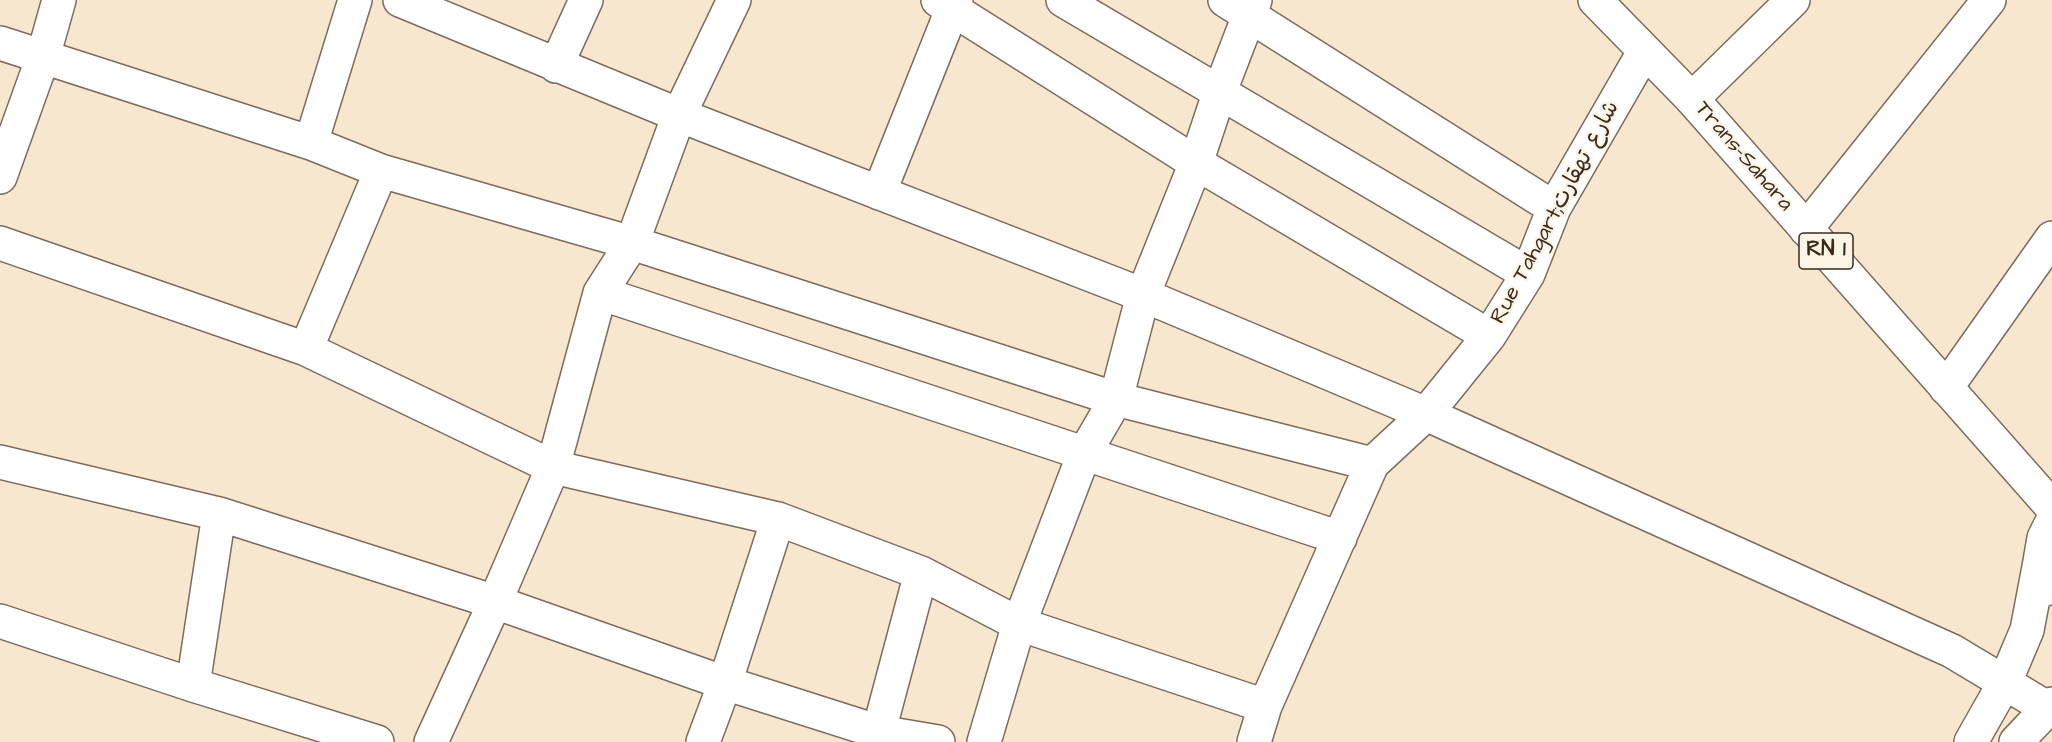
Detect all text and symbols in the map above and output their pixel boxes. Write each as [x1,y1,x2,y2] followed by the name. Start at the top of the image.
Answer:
[1486,97,1626,329] street label: Rue Tahgart;شارع تهقارت
[1688,97,1798,217] street label: Trans-Sahara
[1799,233,1853,269] road number: RN 1

